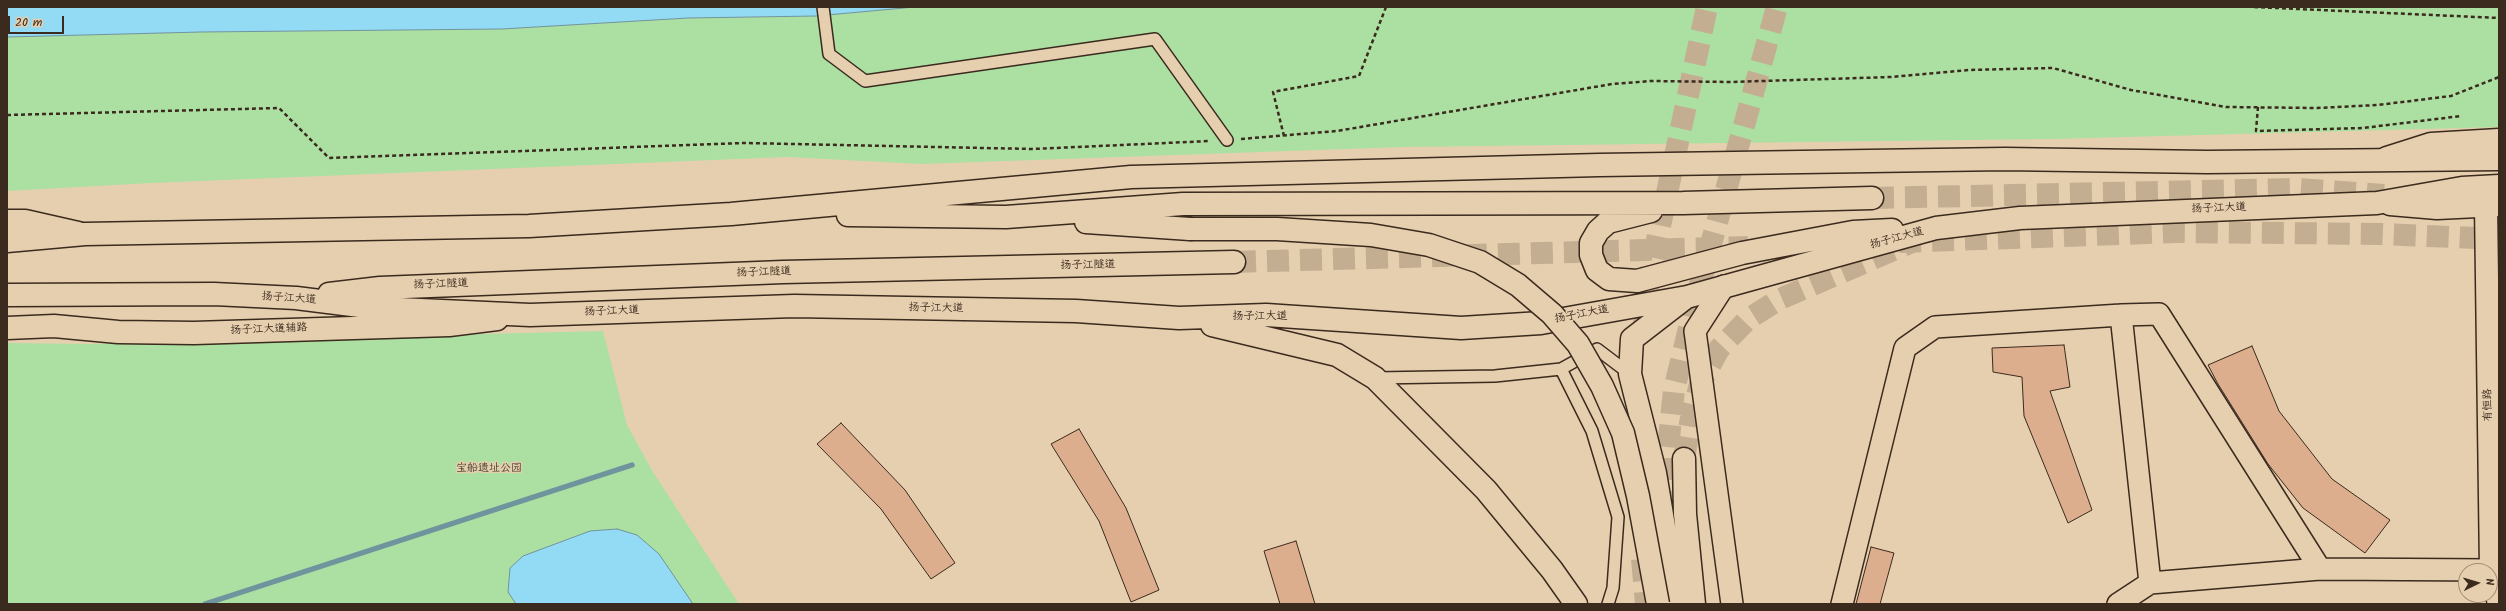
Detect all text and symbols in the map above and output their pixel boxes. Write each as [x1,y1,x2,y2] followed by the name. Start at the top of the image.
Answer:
[10,8,66,34] scale bar
[15,13,42,32] text: 20 m
[2191,201,2247,217] street label: 扬子江大道
[1869,226,1925,252] street label: 扬子江大道
[1060,259,1116,273] street label: 扬子江隧道
[736,265,792,281] street label: 扬子江隧道
[413,277,469,293] street label: 扬子江隧道
[261,290,317,308] street label: 扬子江大道
[908,302,964,316] street label: 扬子江大道
[1554,303,1610,327] street label: 扬子江大道
[584,304,640,320] street label: 扬子江大道
[1233,310,1287,324] street label: 扬子江大道
[230,322,308,338] street label: 扬子江大道辅路
[2482,388,2496,422] street label: 有恒路
[456,462,522,476] park label: 宝船遗址公园
[2458,563,2498,603] north arrow
[2480,578,2498,586] text: N

